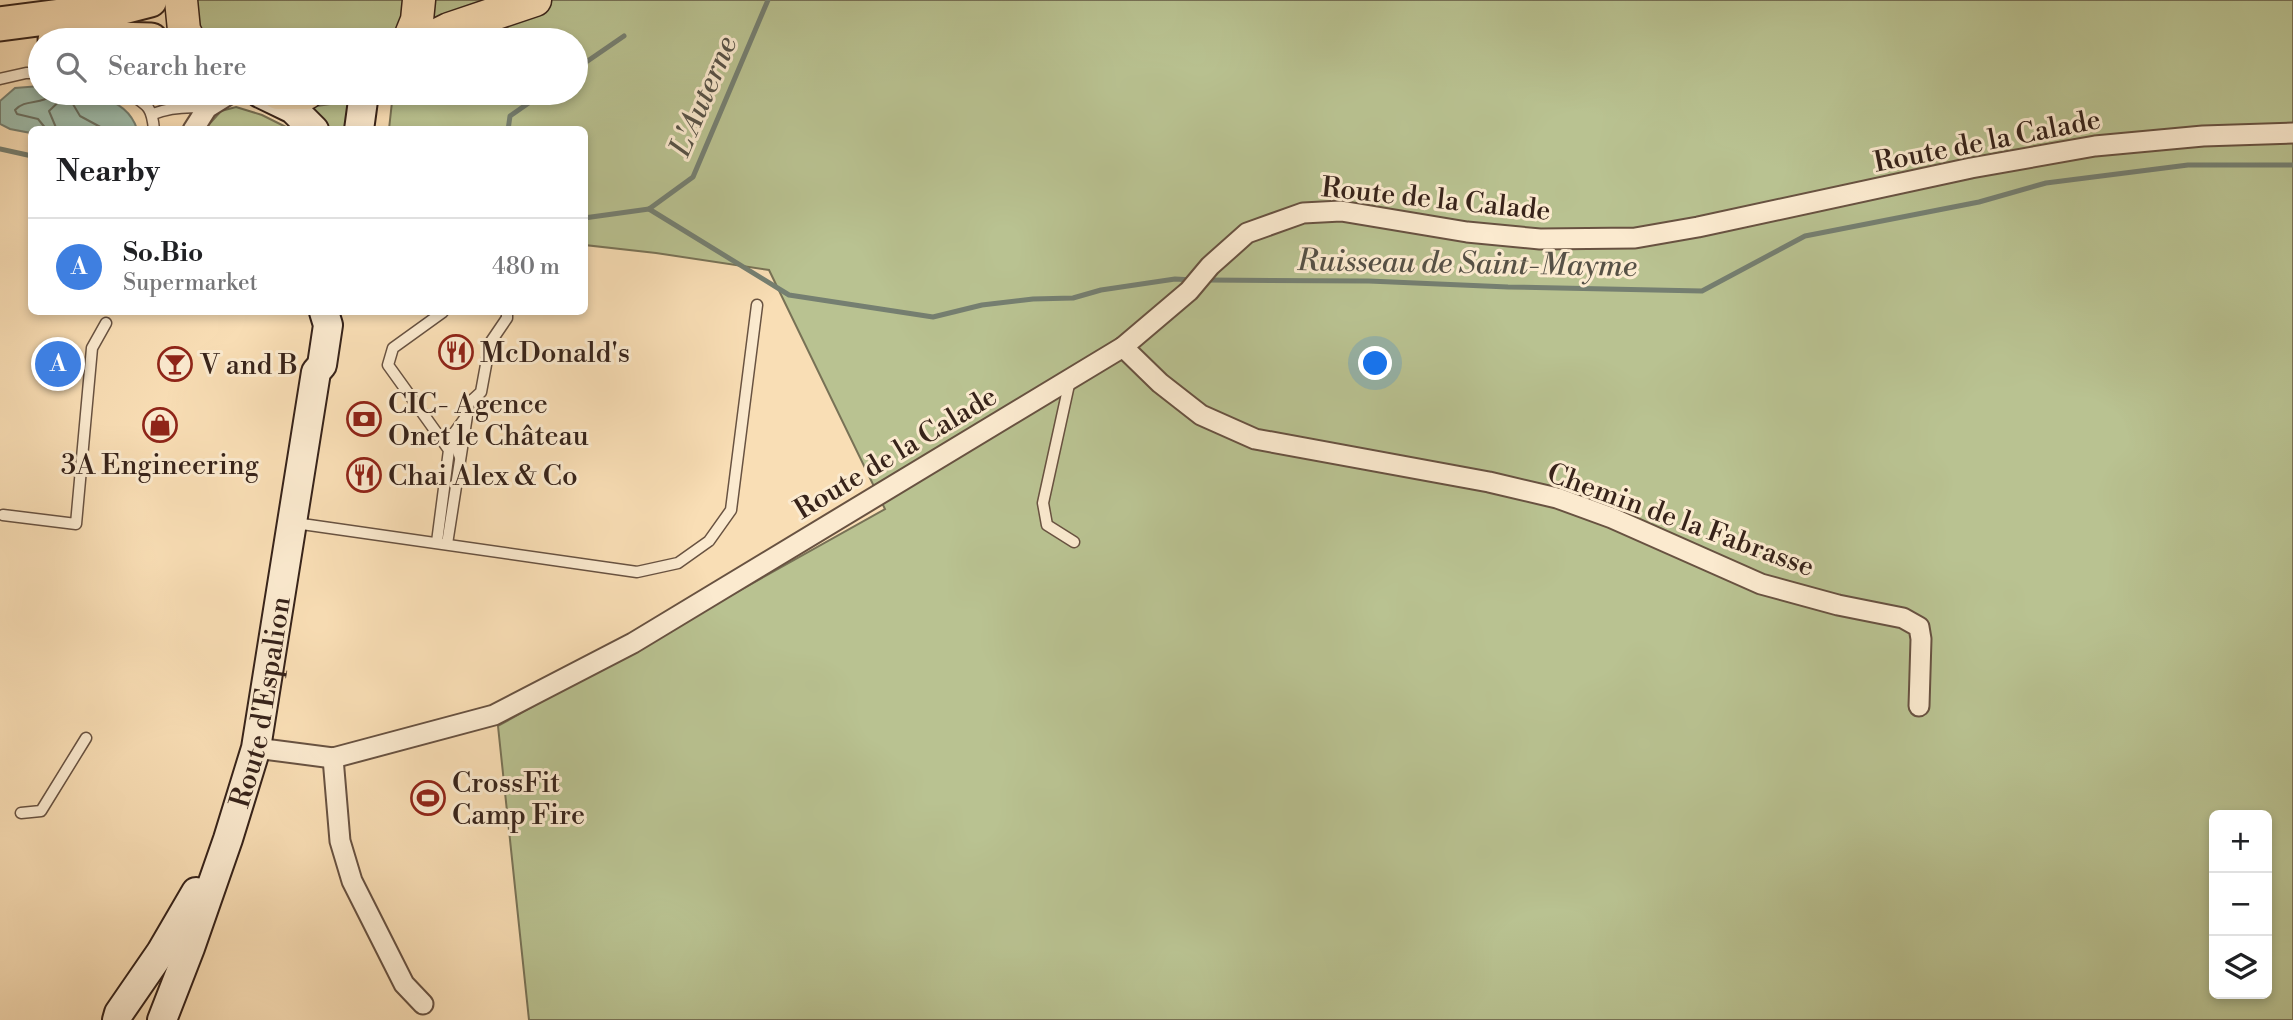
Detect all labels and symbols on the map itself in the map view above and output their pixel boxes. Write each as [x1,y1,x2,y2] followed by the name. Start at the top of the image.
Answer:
[661,31,746,163] water label: L'Auterne
[1871,102,2104,181] street label: Route de la Calade
[1319,170,1552,229] street label: Route de la Calade
[1296,242,1637,286] water label: Ruisseau de Saint-Mayme
[437,333,475,371] restaurant icon: McDonald's
[480,336,630,371] place label: McDonald's
[35,338,81,390] pin: A
[156,345,194,383] bar icon: V and B
[1358,346,1392,380] your location
[199,348,298,383] place label: V and B
[788,379,1004,528] street label: Route de la Calade
[388,387,589,454] place label: CIC- Agence Onet le Château
[345,400,383,438] bank icon: CIC- Agence Onet le Château
[141,406,179,444] shop icon: 3A Engineering
[61,448,260,483] place label: 3A Engineering
[345,456,383,494] restaurant icon: Chai Alex & Co
[1542,456,1819,585] street label: Chemin de la Fabrasse
[388,459,578,494] place label: Chai Alex & Co
[223,594,299,812] street label: Route d'Espalion
[452,766,585,833] place label: CrossFit Camp Fire
[409,779,447,817] sports icon: CrossFit Camp Fire

